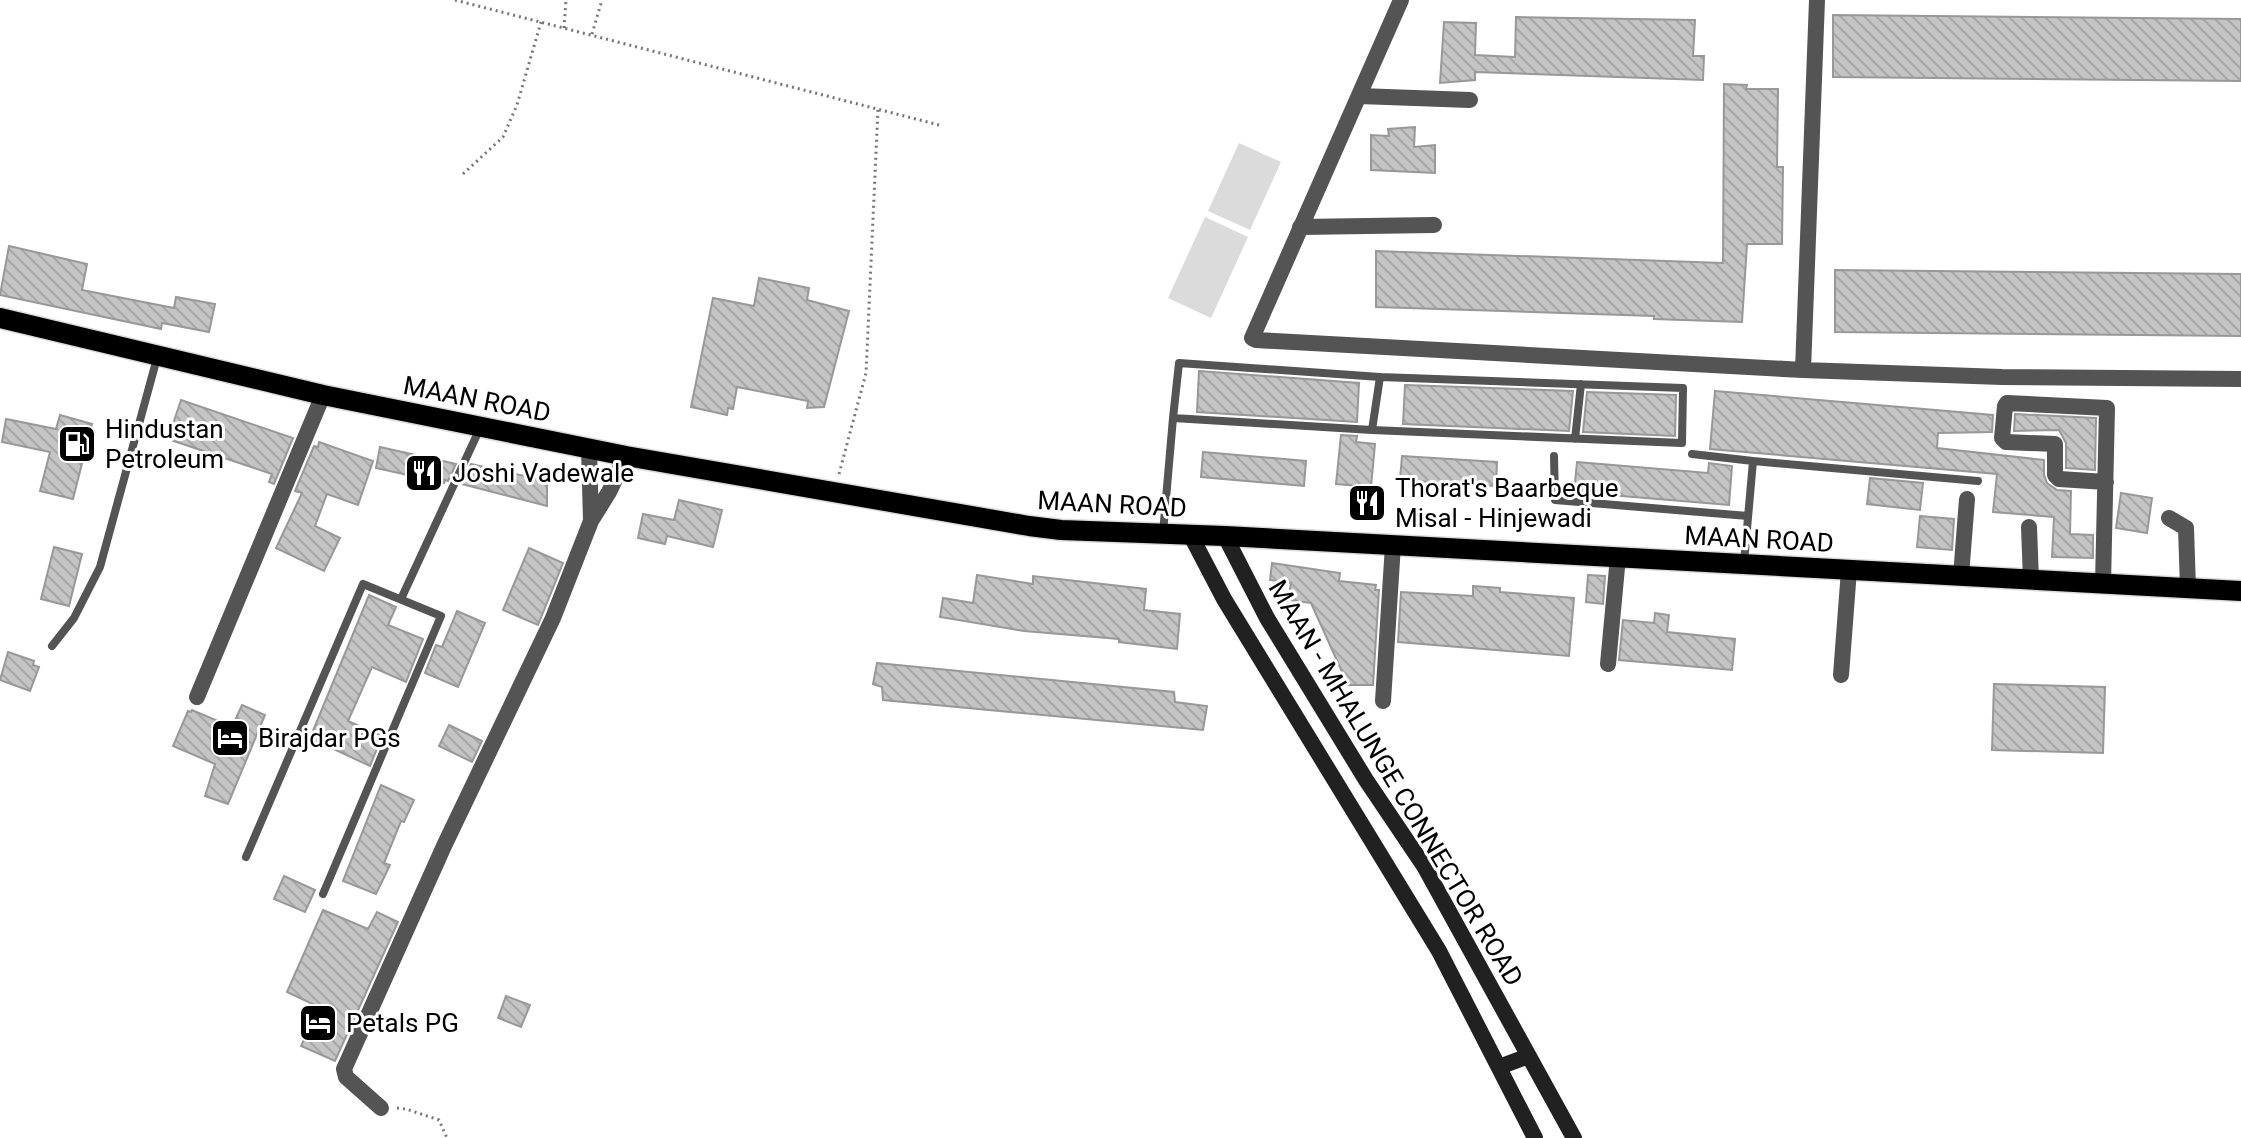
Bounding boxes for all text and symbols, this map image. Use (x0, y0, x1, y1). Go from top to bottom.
street label: MAAN ROAD (401, 370, 553, 428)
place label: Hindustan Petroleum (105, 414, 224, 474)
fuel station icon: Hindustan Petroleum (56, 423, 98, 465)
restaurant icon: Joshi Vadewale (403, 452, 445, 494)
place label: Joshi Vadewale (452, 458, 634, 488)
place label: Thorat's Baarbeque Misal - Hinjewadi (1395, 473, 1619, 533)
restaurant icon: Thorat's Baarbeque Misal - Hinjewadi (1346, 482, 1388, 524)
street label: MAAN ROAD (1037, 485, 1187, 523)
street label: MAAN ROAD (1684, 520, 1834, 558)
street label: MAAN - MHALUNGE CONNECTOR ROAD (1263, 575, 1529, 991)
hotel icon: Birajdar PGs (209, 717, 251, 759)
place label: Birajdar PGs (258, 723, 401, 753)
hotel icon: Petals PG (297, 1002, 339, 1044)
place label: Petals PG (346, 1008, 459, 1038)

